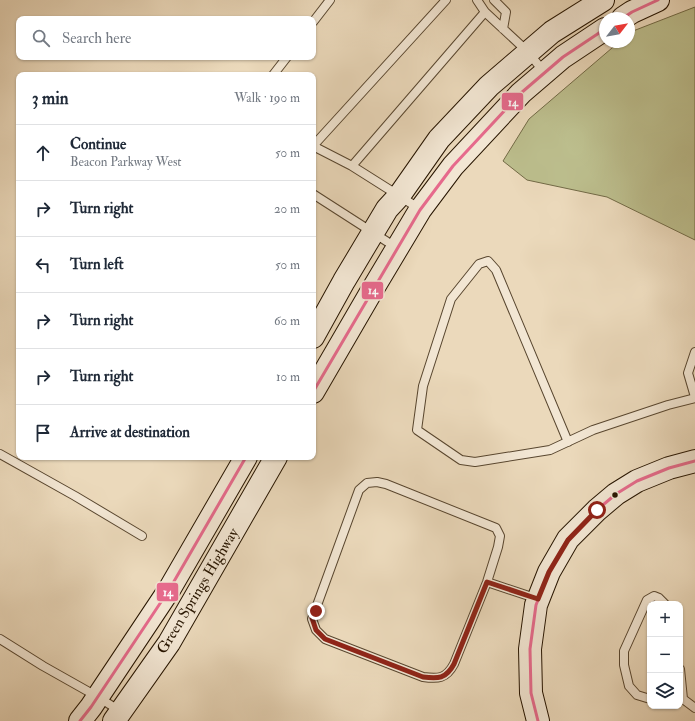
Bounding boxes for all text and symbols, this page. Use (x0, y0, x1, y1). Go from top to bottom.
north arrow (599, 12, 635, 48)
search box (16, 16, 316, 60)
icon: search (30, 27, 52, 49)
text: Search here (62, 29, 131, 48)
text: 3 min (32, 88, 69, 109)
text: Walk · 190 m (234, 90, 300, 106)
line badge: 14 (501, 92, 524, 111)
text: 14 (508, 96, 519, 110)
text: Continue (70, 135, 126, 154)
icon: ahead (32, 142, 54, 164)
text: 50 m (275, 145, 300, 161)
text: Beacon Parkway West (70, 154, 182, 170)
icon: right (32, 198, 54, 220)
text: Turn right (70, 199, 133, 218)
text: 20 m (274, 201, 300, 217)
icon: left (32, 254, 54, 276)
text: Turn left (70, 255, 124, 274)
text: 50 m (275, 257, 300, 273)
line badge: 14 (361, 281, 384, 300)
text: 14 (368, 284, 379, 298)
icon: right (32, 310, 54, 332)
text: Turn right (70, 311, 133, 330)
text: 60 m (274, 313, 300, 329)
icon: right (32, 366, 54, 388)
text: Turn right (70, 367, 133, 386)
text: 10 m (276, 369, 300, 385)
icon: arrive (32, 422, 54, 444)
text: Arrive at destination (70, 423, 190, 442)
unlabelled marker (610, 490, 620, 500)
route start (588, 501, 606, 519)
street label: Green Springs Highway (153, 524, 244, 658)
line badge: 14 (156, 582, 179, 602)
text: 14 (163, 586, 174, 600)
map controls (647, 601, 683, 709)
button: + (647, 601, 683, 637)
route end (307, 602, 325, 620)
button: − (647, 637, 683, 673)
button: layers (647, 673, 683, 709)

